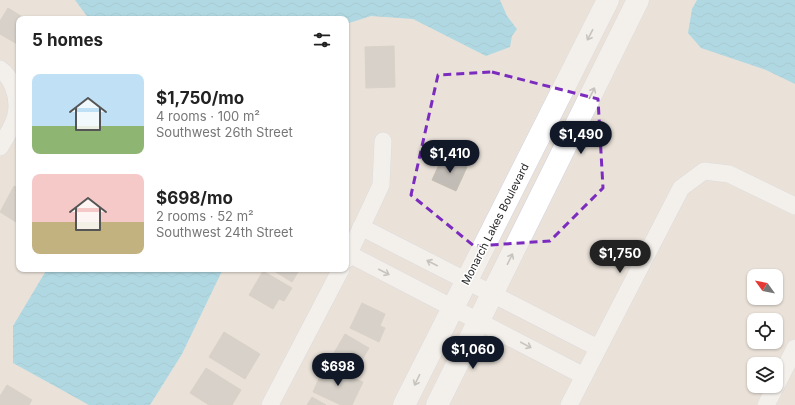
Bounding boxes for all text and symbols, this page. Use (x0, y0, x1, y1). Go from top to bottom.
icon: filters (311, 29, 333, 51)
one-way arrow (586, 29, 593, 41)
text: 5 homes (32, 30, 103, 50)
one-way arrow (589, 87, 596, 99)
text: $1,750/mo (156, 88, 244, 108)
icon: home (64, 90, 112, 138)
text: 4 rooms · 100 m² (156, 108, 260, 124)
pin: $1,490 (548, 121, 614, 155)
text: Southwest 26th Street (156, 124, 293, 140)
text: $1,490 (559, 126, 603, 142)
pin: $1,410 (417, 140, 483, 174)
text: $1,410 (429, 145, 471, 161)
street label: Monarch Lakes Boulevard (458, 161, 532, 287)
text: $698/mo (156, 188, 233, 208)
icon: home (64, 190, 112, 238)
text: 2 rooms · 52 m² (156, 208, 254, 224)
text: Southwest 24th Street (156, 224, 293, 240)
pin: $1,750 (587, 240, 653, 274)
text: $1,750 (599, 245, 641, 261)
one-way arrow (507, 254, 514, 266)
one-way arrow (426, 259, 438, 266)
one-way arrow (378, 269, 390, 276)
north arrow (747, 269, 783, 305)
map controls (747, 269, 783, 393)
button: locate (747, 313, 783, 349)
pin: $1,060 (440, 336, 506, 370)
text: $1,060 (451, 341, 495, 357)
one-way arrow (520, 342, 532, 350)
pin: $698 (314, 353, 362, 387)
button: layers (747, 357, 783, 393)
text: $698 (321, 358, 355, 374)
one-way arrow (413, 374, 420, 386)

